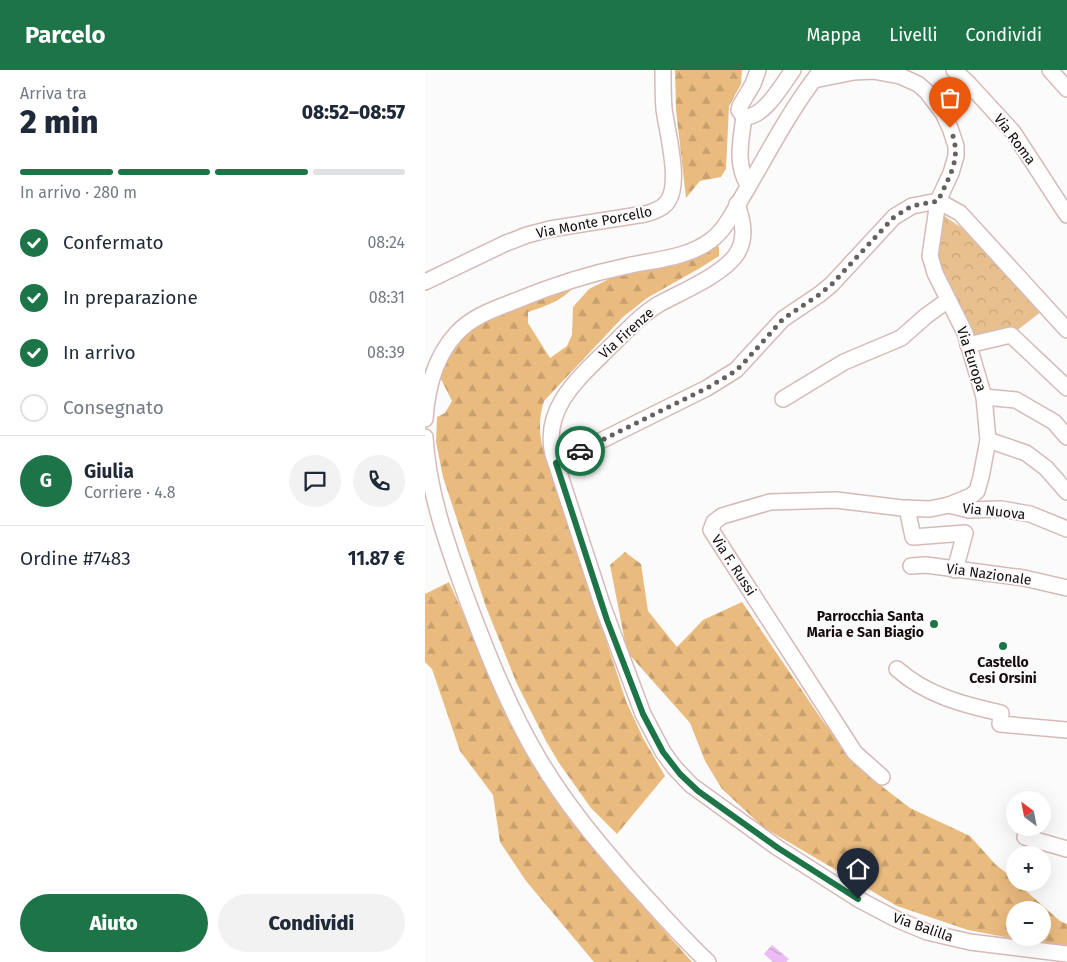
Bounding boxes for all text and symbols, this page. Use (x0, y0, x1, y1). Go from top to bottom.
text: Parcelo (25, 21, 106, 49)
text: Mappa (807, 24, 861, 46)
text: Livelli (889, 24, 938, 46)
text: Condividi (966, 24, 1042, 46)
pin (929, 77, 971, 128)
text: Arriva tra (20, 84, 87, 103)
icon: bag (936, 84, 964, 112)
text: 08:52–08:57 (302, 101, 405, 124)
text: 2 min (20, 103, 98, 141)
street label: Via Roma (990, 111, 1039, 168)
text: In arrivo · 280 m (20, 183, 137, 202)
street label: Via Monte Porcello (535, 203, 654, 242)
icon: check (20, 229, 48, 257)
text: Confermato (63, 231, 164, 254)
text: 08:24 (367, 233, 405, 252)
icon: check (20, 284, 48, 312)
text: In preparazione (63, 286, 198, 309)
text: 08:31 (369, 288, 405, 307)
street label: Via Firenze (595, 304, 657, 362)
street label: Via Europa (953, 324, 990, 394)
icon: check (20, 339, 48, 367)
text: In arrivo (63, 341, 136, 364)
text: 08:39 (367, 343, 405, 362)
text: Consegnato (63, 396, 164, 419)
courier (555, 426, 605, 476)
icon: car (566, 437, 594, 465)
button: chat (289, 455, 341, 507)
button: phone (353, 455, 405, 507)
text: Giulia (84, 460, 134, 483)
text: G (40, 469, 52, 492)
text: Corriere · 4.8 (84, 483, 175, 502)
street label: Via Nuova (962, 500, 1026, 523)
street label: Via F. Russi (708, 532, 760, 599)
text: Ordine #7483 (20, 547, 131, 570)
text: 11.87 € (348, 547, 405, 570)
street label: Via Nazionale (945, 560, 1033, 589)
place label: Parrocchia Santa Maria e San Biagio (807, 608, 924, 641)
marker: Parrocchia Santa Maria e San Biagio (928, 618, 940, 630)
marker: Castello Cesi Orsini (997, 640, 1009, 652)
place label: Castello Cesi Orsini (969, 654, 1037, 687)
north arrow (1006, 791, 1051, 836)
map controls (1006, 791, 1051, 946)
button: + (1006, 846, 1051, 891)
pin (837, 848, 879, 899)
icon: home (844, 855, 872, 883)
button: Aiuto (20, 894, 208, 952)
button: Condividi (218, 894, 405, 952)
button: − (1006, 901, 1051, 946)
street label: Via Balilla (890, 909, 955, 946)

